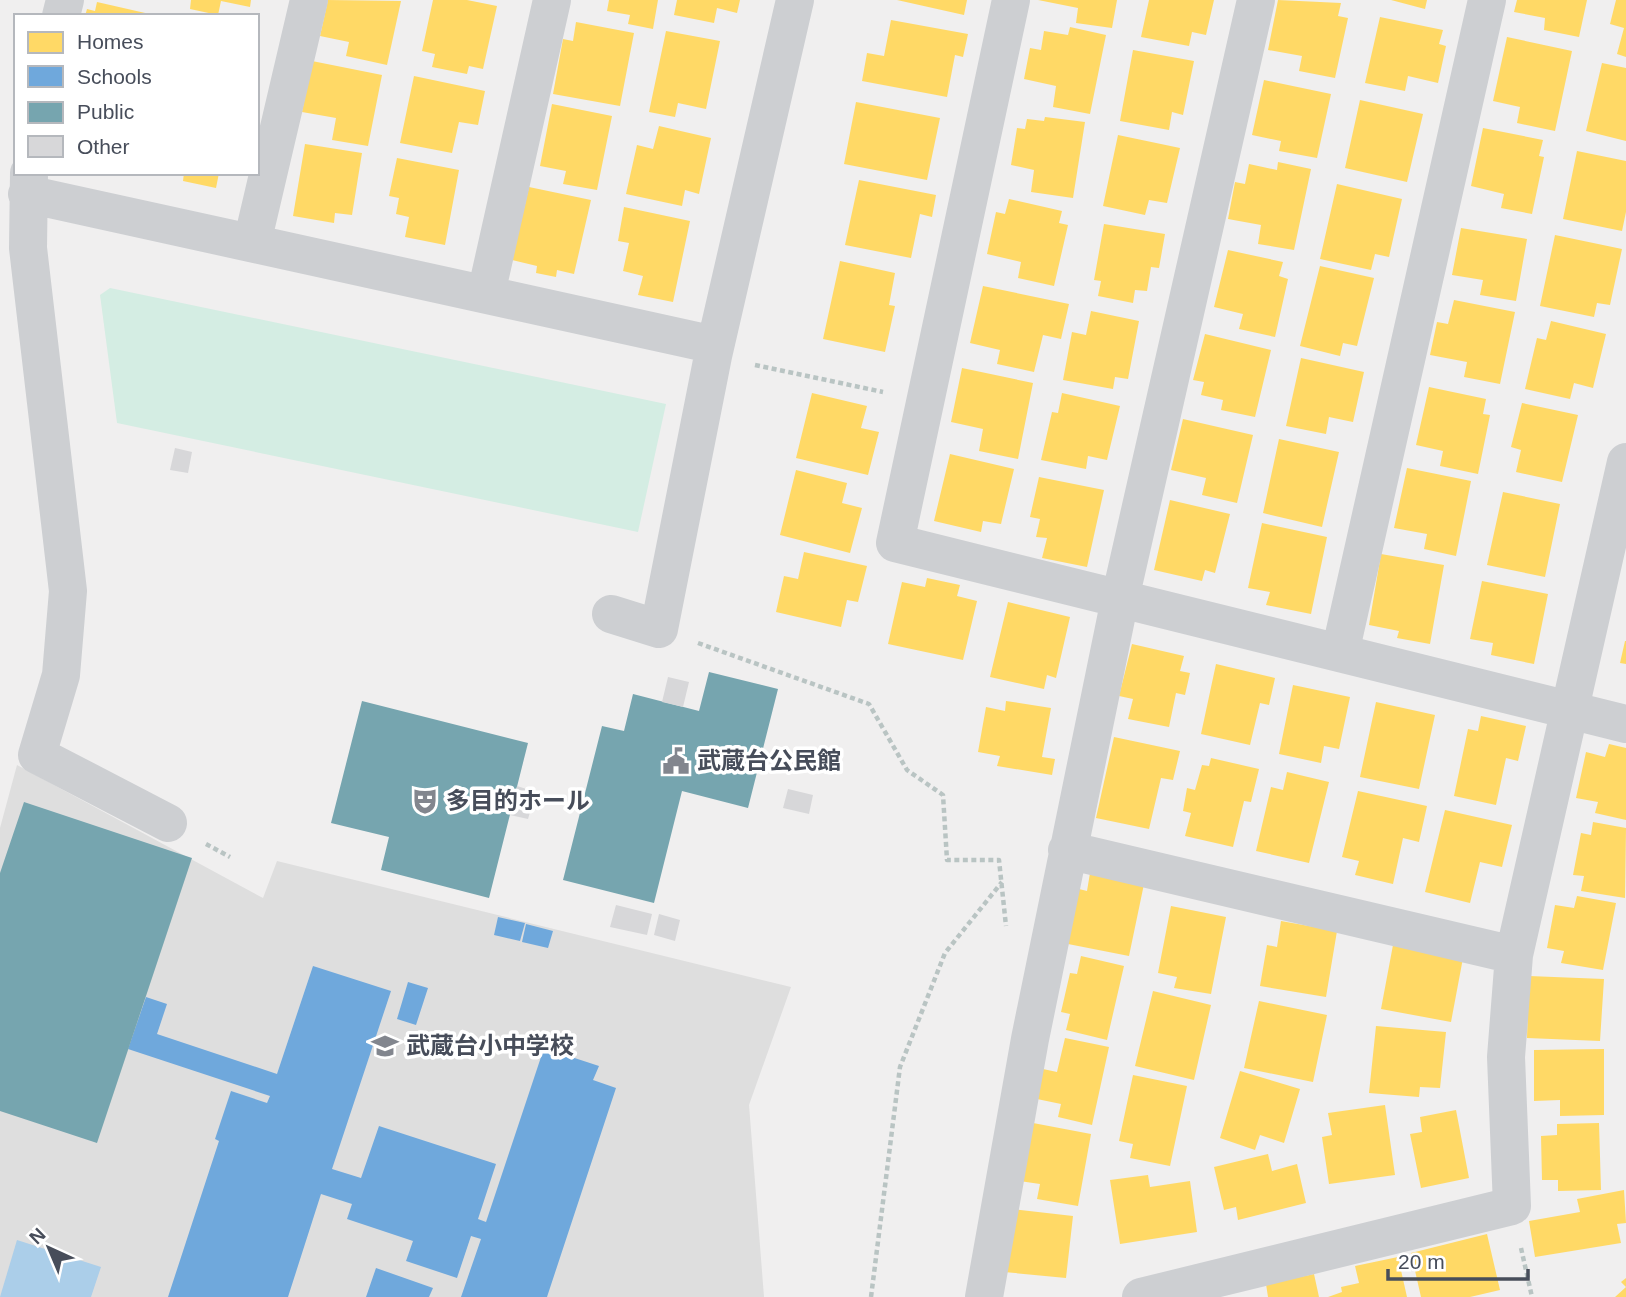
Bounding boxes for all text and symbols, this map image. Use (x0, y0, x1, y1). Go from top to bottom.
legend (14, 14, 259, 175)
text: Homes (77, 30, 144, 53)
text: Schools (77, 65, 152, 88)
text: Public (77, 100, 134, 123)
text: Other (77, 135, 130, 158)
public building icon: 武蔵台公民館 (661, 746, 691, 776)
place label: 武蔵台公民館 (697, 747, 841, 774)
theatre icon: 多目的ホール (410, 786, 440, 816)
place label: 多目的ホール (446, 787, 590, 814)
school or university icon: 武蔵台小中学校 (370, 1031, 400, 1061)
place label: 武蔵台小中学校 (406, 1032, 574, 1059)
north arrow (14, 1213, 84, 1283)
text: N (25, 1224, 50, 1248)
scale bar (1388, 1238, 1528, 1282)
text: 20 m (1398, 1250, 1445, 1273)

